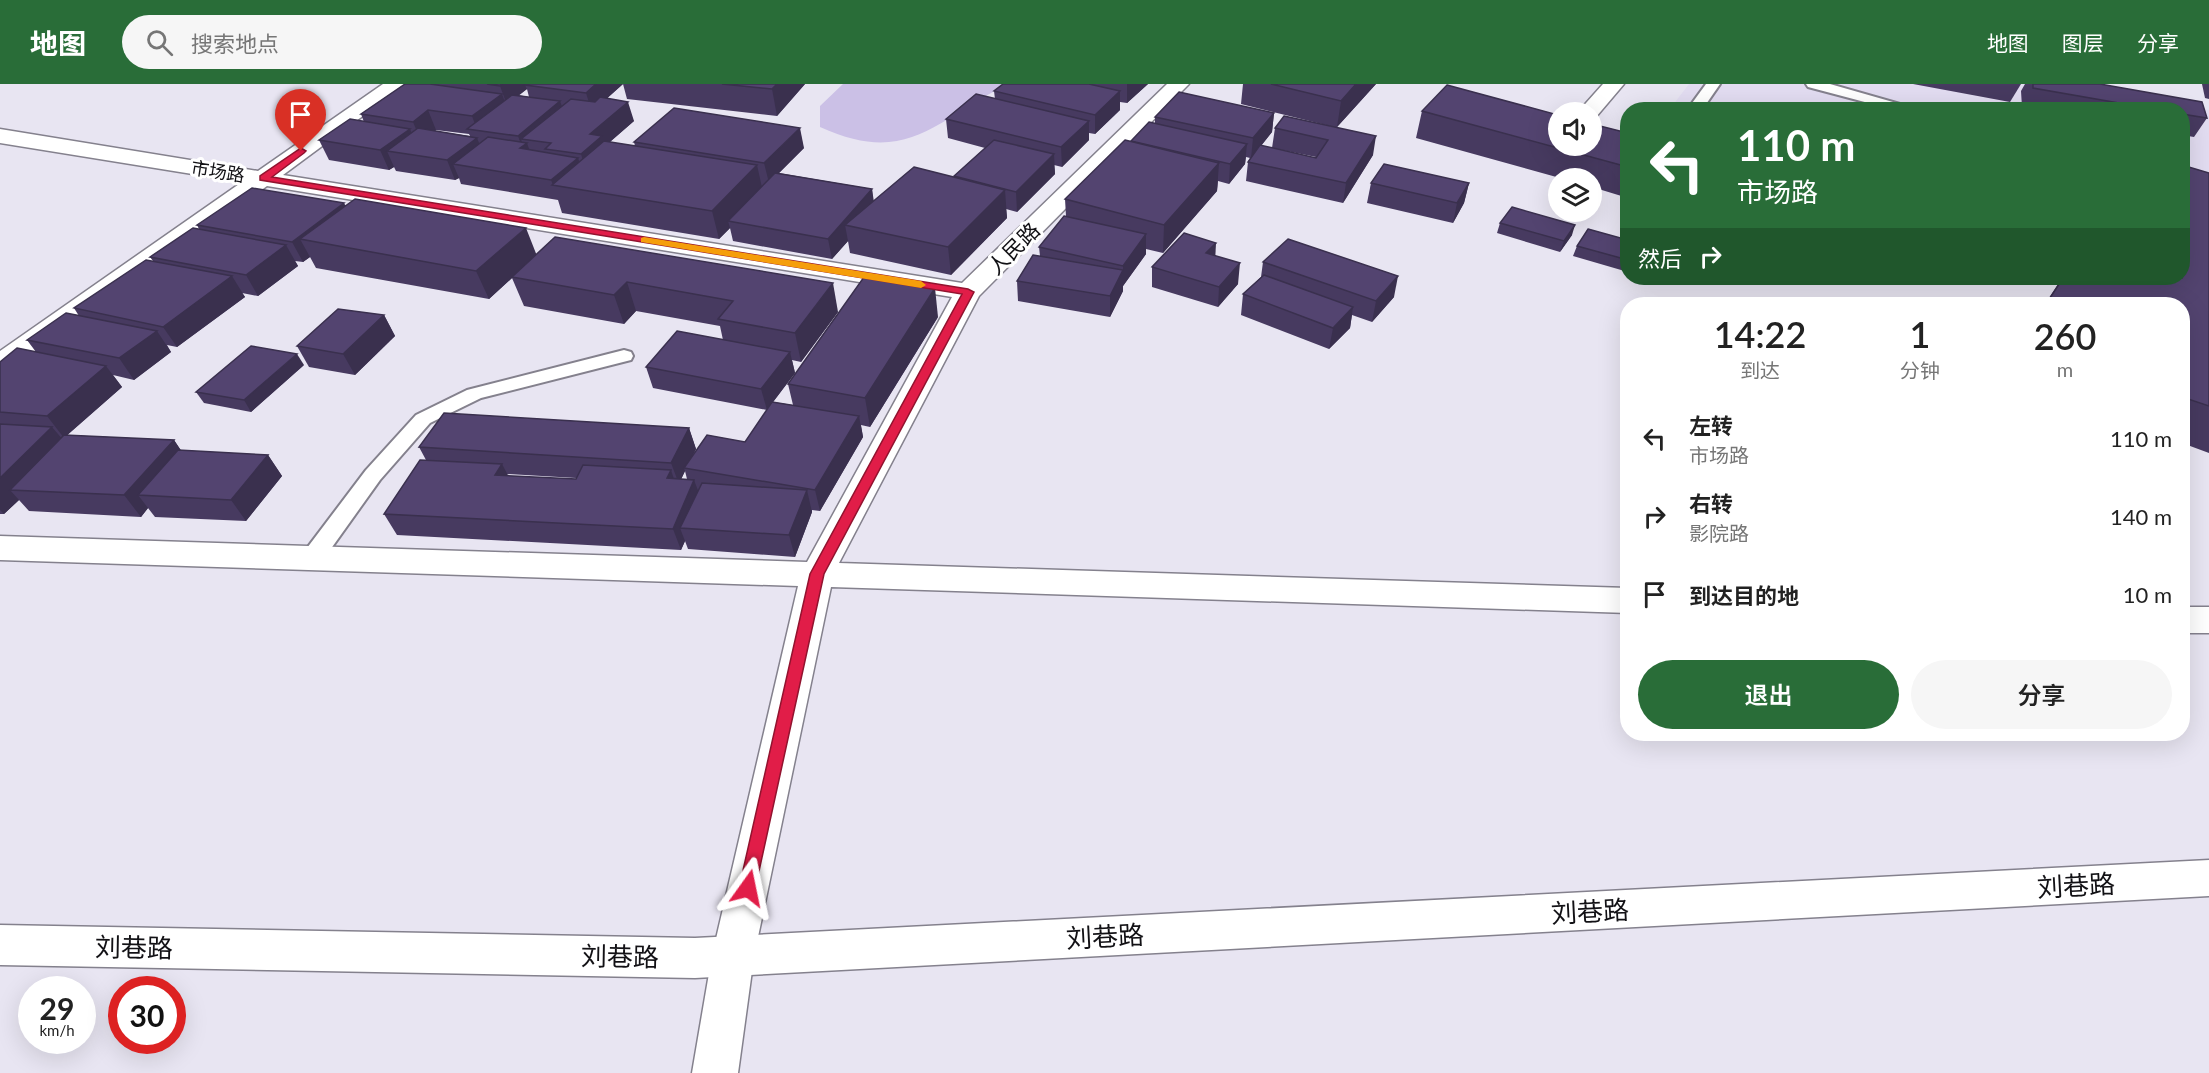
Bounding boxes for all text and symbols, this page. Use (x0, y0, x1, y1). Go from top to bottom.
search box (122, 15, 542, 69)
text: 地图 (30, 26, 86, 60)
icon: search (143, 26, 176, 59)
text: 搜索地点 (191, 30, 279, 57)
text: 地图 (1987, 30, 2029, 55)
text: 图层 (2062, 30, 2104, 55)
text: 分享 (2137, 30, 2179, 55)
pin (275, 89, 326, 151)
icon: arrive (284, 98, 317, 131)
map controls (1548, 102, 1602, 222)
button: sound (1548, 102, 1602, 156)
text: 110 m (1737, 120, 1855, 170)
icon: left (1638, 126, 1716, 204)
street label: 市场路 (190, 156, 246, 186)
button: layers (1548, 168, 1602, 222)
text: 市场路 (1737, 175, 1818, 208)
street label: 人民路 (982, 217, 1044, 279)
icon: right (1694, 240, 1727, 273)
text: 然后 (1638, 245, 1682, 272)
text: 14:22 (1714, 312, 1806, 356)
text: 1 (1910, 312, 1930, 356)
text: 260 (2034, 314, 2096, 358)
text: m (2057, 357, 2073, 381)
text: 到达 (1740, 358, 1780, 382)
text: 分钟 (1900, 358, 1940, 382)
text: 左转 (1689, 412, 1733, 439)
icon: left (1638, 422, 1671, 455)
text: 110 m (2110, 425, 2172, 452)
text: 市场路 (1689, 443, 1749, 467)
text: 右转 (1689, 490, 1733, 517)
icon: right (1638, 500, 1671, 533)
text: 140 m (2110, 503, 2172, 530)
text: 影院路 (1689, 521, 1749, 545)
icon: arrive (1638, 578, 1671, 611)
text: 10 m (2123, 581, 2172, 608)
text: 到达目的地 (1689, 582, 1799, 609)
button: 退出 (1638, 660, 1899, 729)
button: 分享 (1911, 660, 2172, 729)
position arrow (716, 856, 780, 920)
street label: 刘巷路 (2036, 867, 2116, 903)
street label: 刘巷路 (1550, 893, 1630, 929)
street label: 刘巷路 (1065, 918, 1145, 954)
street label: 刘巷路 (95, 930, 173, 964)
street label: 刘巷路 (581, 939, 659, 973)
speed limit sign: 30 (108, 976, 186, 1054)
text: 29 (40, 990, 74, 1026)
text: km/h (39, 1021, 75, 1039)

